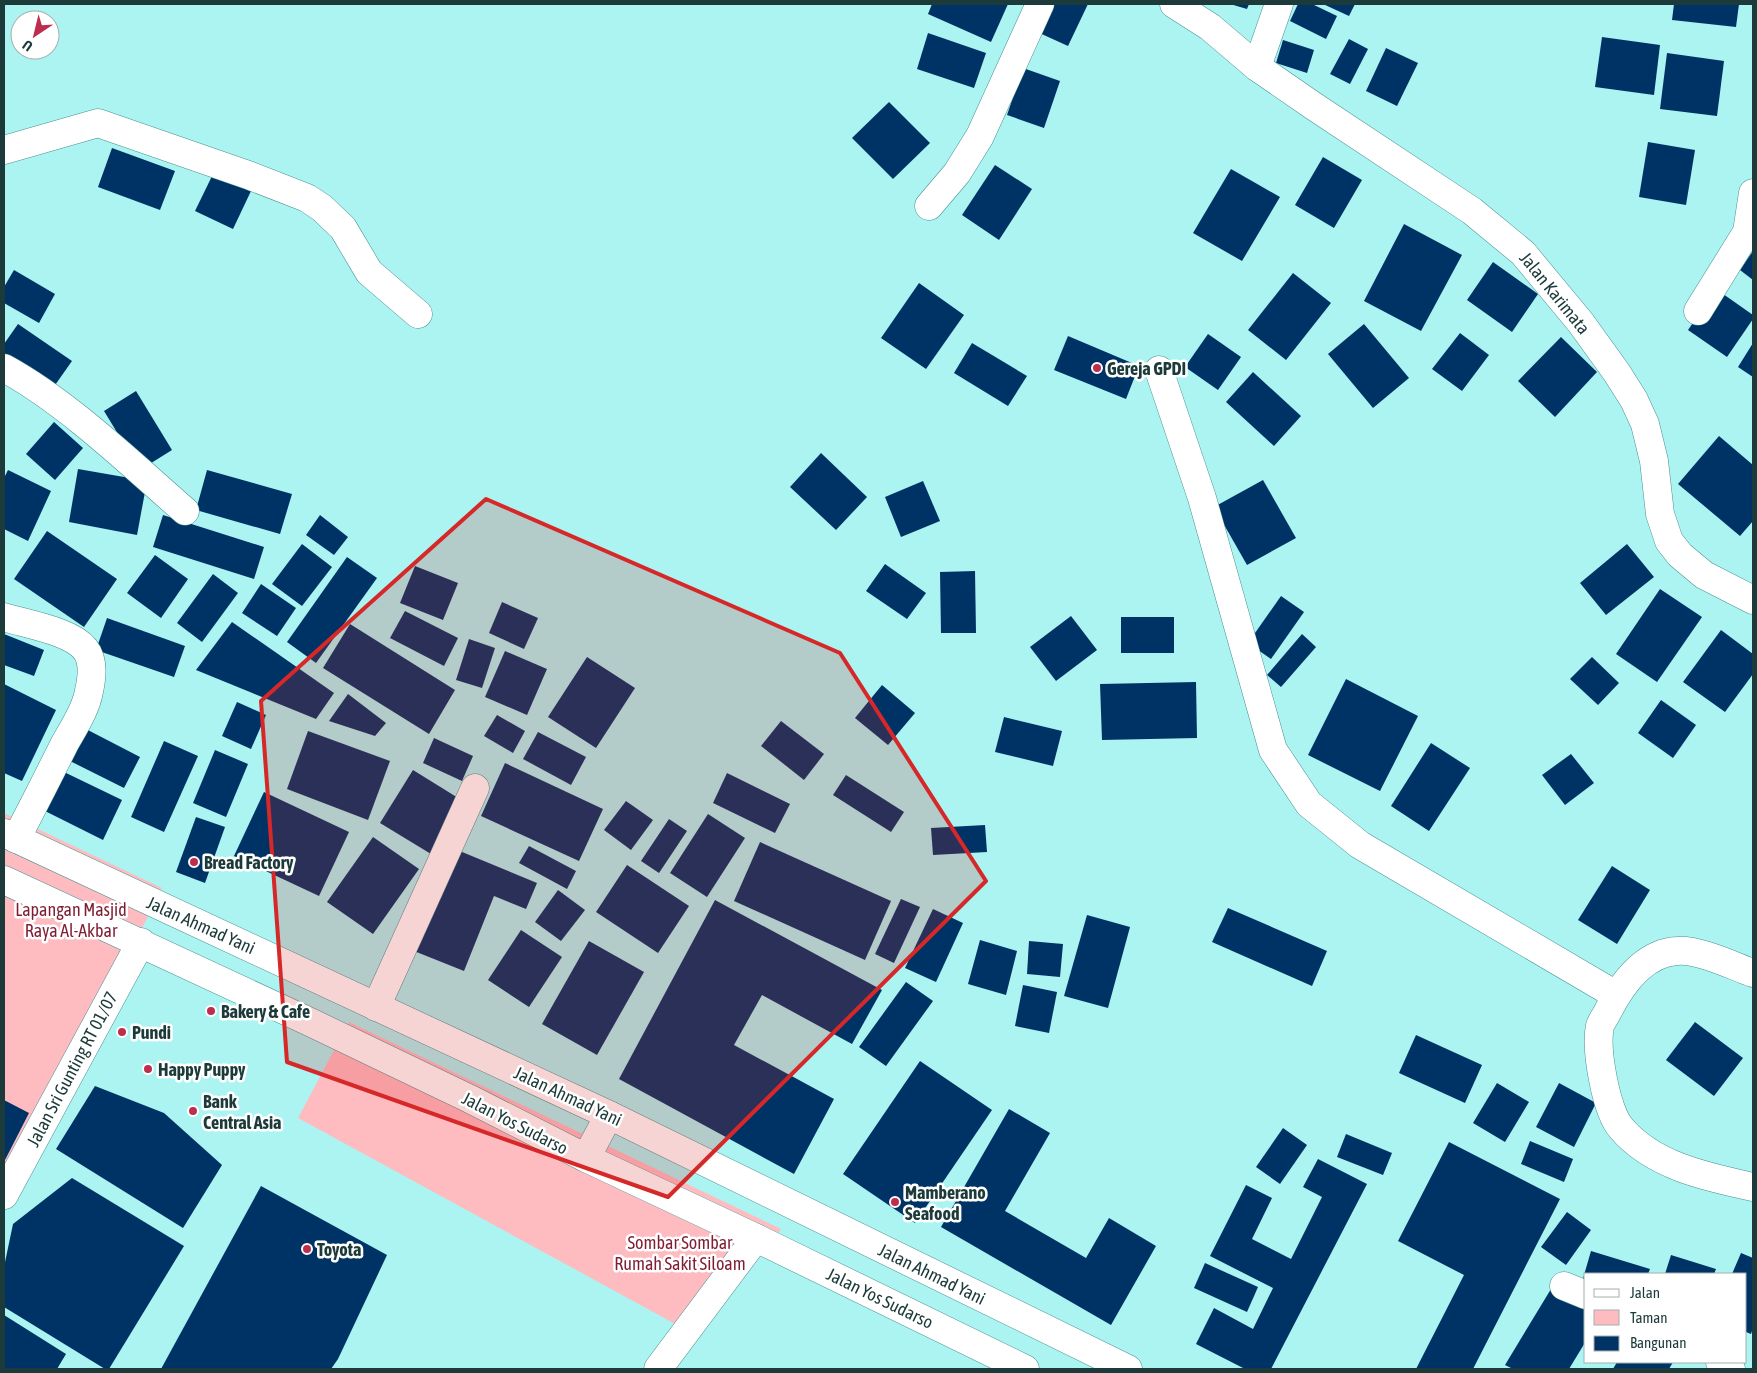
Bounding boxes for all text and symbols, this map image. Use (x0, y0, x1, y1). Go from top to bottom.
north arrow (10, 10, 60, 60)
text: U (20, 37, 36, 55)
street label: Jalan Karimata (1515, 248, 1595, 338)
place label: Gereja GPDI (1107, 358, 1186, 379)
marker: Gereja GPDI (1091, 362, 1103, 374)
place label: Bread Factory (204, 852, 294, 873)
marker: Bread Factory (188, 856, 200, 868)
street label: Jalan Ahmad Yani (144, 892, 258, 958)
park label: Lapangan Masjid Raya Al-Akbar (15, 899, 127, 941)
street label: Jalan Sri Gunting RT 01/07 (22, 988, 122, 1150)
place label: Bakery & Cafe (221, 1001, 310, 1022)
marker: Bakery & Cafe (205, 1005, 217, 1017)
place label: Pundi (132, 1022, 171, 1043)
marker: Pundi (116, 1026, 128, 1038)
place label: Happy Puppy (158, 1059, 246, 1080)
street label: Jalan Ahmad Yani (511, 1062, 625, 1130)
marker: Happy Puppy (142, 1063, 154, 1075)
street label: Jalan Yos Sudarso (459, 1087, 571, 1159)
place label: Bank Central Asia (203, 1091, 281, 1133)
marker: Bank Central Asia (187, 1105, 199, 1117)
place label: Mamberano Seafood (905, 1182, 986, 1224)
marker: Mamberano Seafood (889, 1196, 901, 1208)
park label: Sombar Sombar Rumah Sakit Siloam (614, 1232, 746, 1274)
place label: Toyota (317, 1239, 361, 1260)
street label: Jalan Ahmad Yani (875, 1239, 989, 1309)
marker: Toyota (301, 1243, 313, 1255)
street label: Jalan Yos Sudarso (823, 1263, 937, 1333)
legend (1584, 1273, 1747, 1363)
text: Jalan (1630, 1284, 1660, 1301)
text: Taman (1630, 1309, 1668, 1326)
text: Bangunan (1630, 1334, 1687, 1351)

